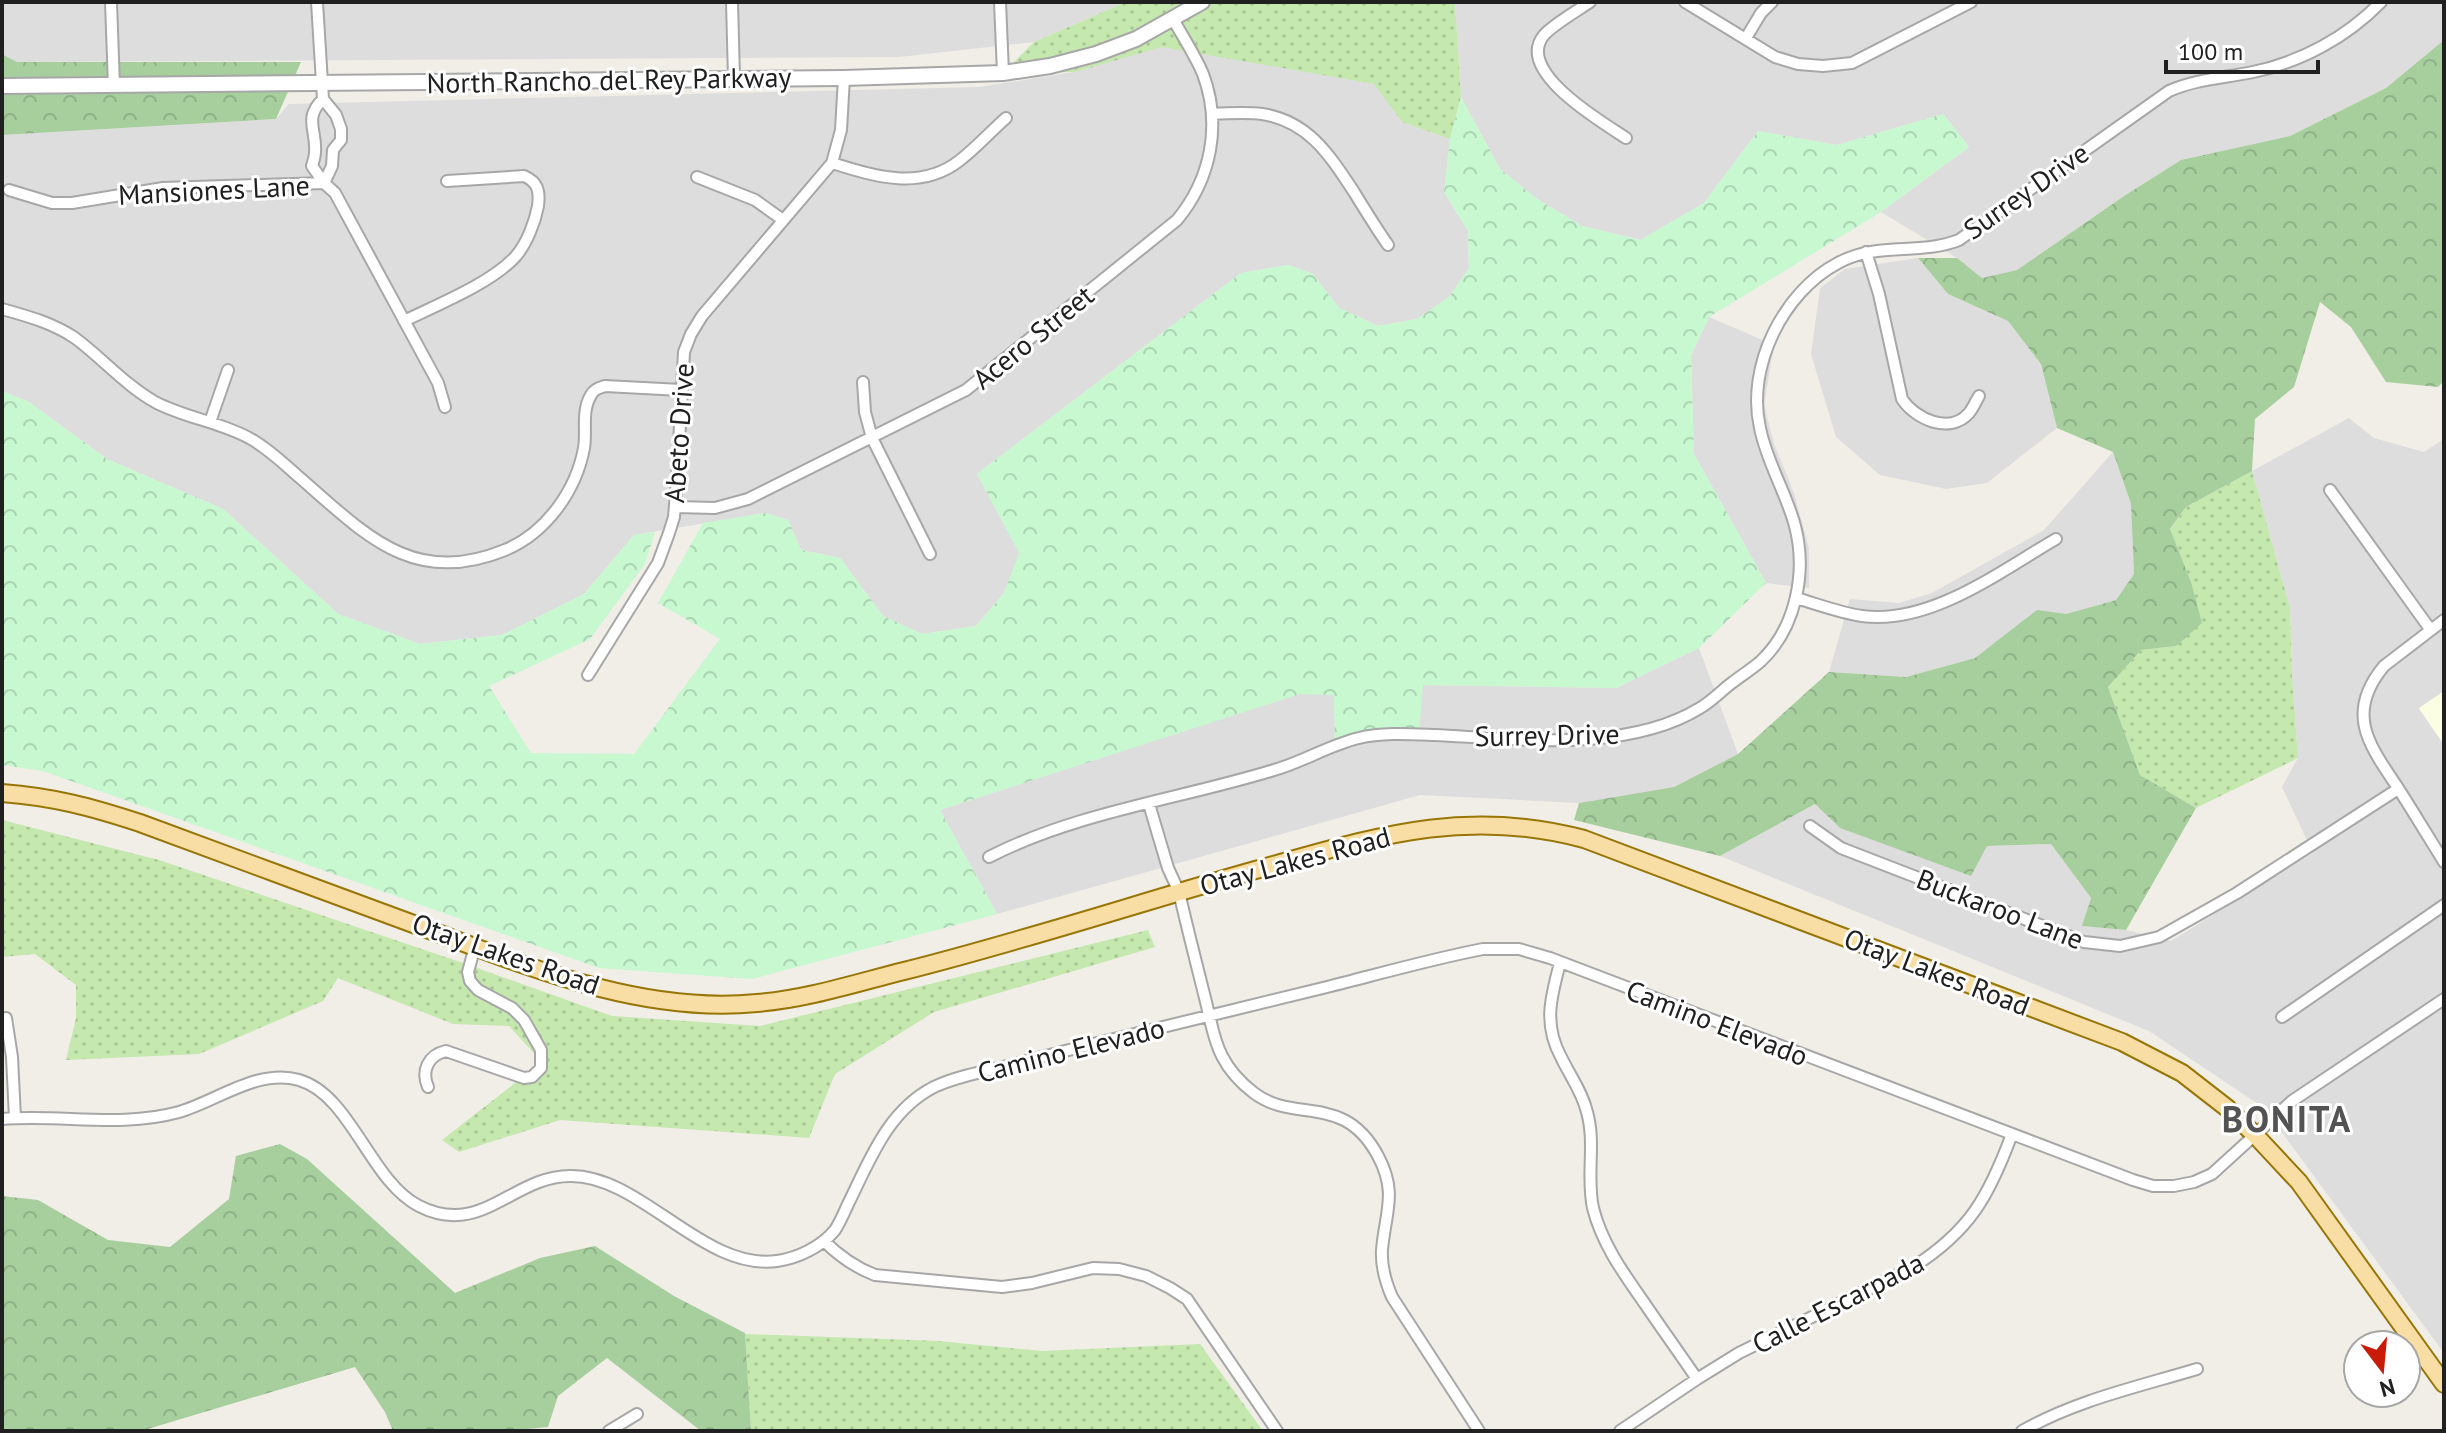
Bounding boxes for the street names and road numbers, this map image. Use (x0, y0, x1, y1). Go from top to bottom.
street label: North Rancho del Rey Parkway (426, 58, 792, 101)
street label: Surrey Drive (1956, 134, 2096, 247)
street label: Mansiones Lane (117, 166, 311, 213)
street label: Acero Street (964, 276, 1101, 397)
street label: Abeto Drive (655, 362, 702, 504)
street label: Surrey Drive (1474, 715, 1620, 754)
street label: Otay Lakes Road (1196, 817, 1394, 904)
street label: Buckaroo Lane (1912, 860, 2089, 957)
street label: Otay Lakes Road (408, 904, 605, 1003)
street label: Otay Lakes Road (1839, 919, 2035, 1024)
street label: Camino Elevado (1621, 971, 1813, 1074)
street label: Camino Elevado (973, 1008, 1168, 1091)
street label: Calle Escarpada (1745, 1243, 1930, 1362)

